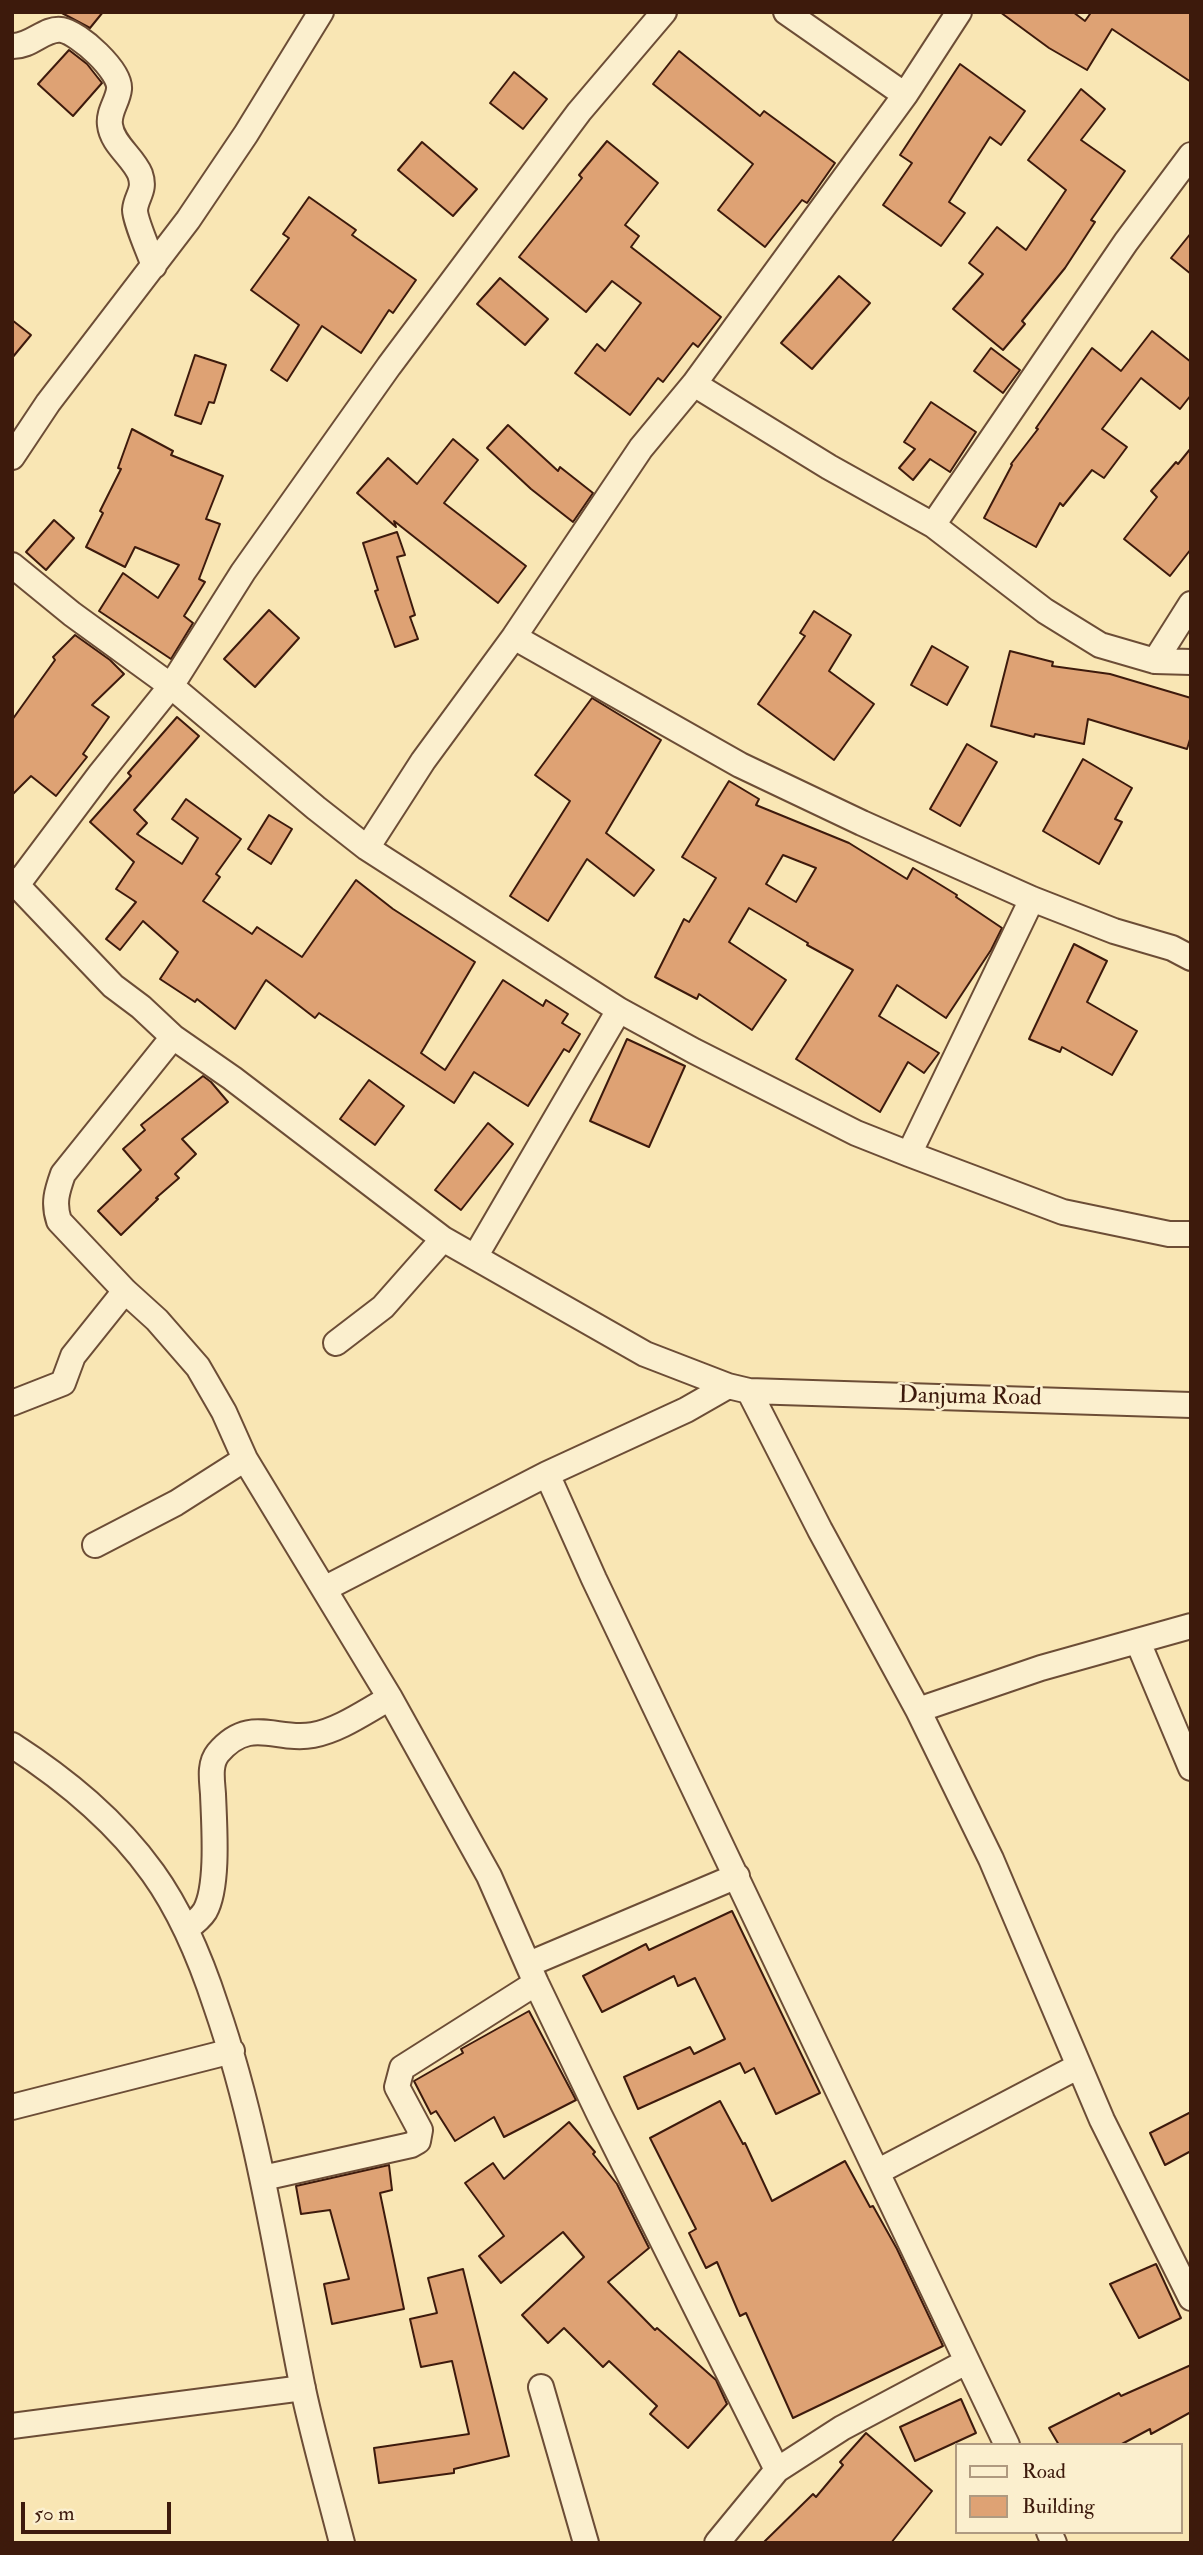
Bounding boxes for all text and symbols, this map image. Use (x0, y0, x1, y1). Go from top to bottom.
street label: Danjuma Road (898, 1382, 1042, 1414)
legend (954, 2443, 1182, 2534)
text: Road (1022, 2458, 1066, 2485)
scale bar (24, 2488, 175, 2532)
text: Building (1022, 2493, 1095, 2520)
text: 50 m (34, 2500, 75, 2527)

